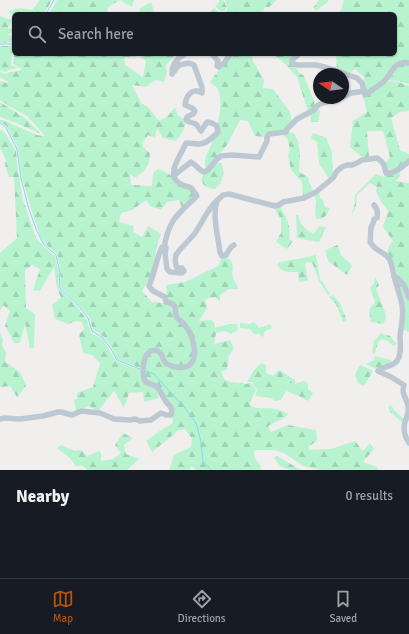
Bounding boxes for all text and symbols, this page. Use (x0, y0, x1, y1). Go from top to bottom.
search box (12, 12, 397, 56)
icon: search (26, 23, 48, 45)
text: Search here (58, 25, 134, 43)
north arrow (313, 68, 349, 104)
text: Nearby (16, 486, 69, 507)
text: 0 results (345, 488, 393, 504)
tab: Map (52, 588, 74, 625)
tab: Directions (178, 588, 226, 625)
tab: Saved (329, 588, 357, 625)

